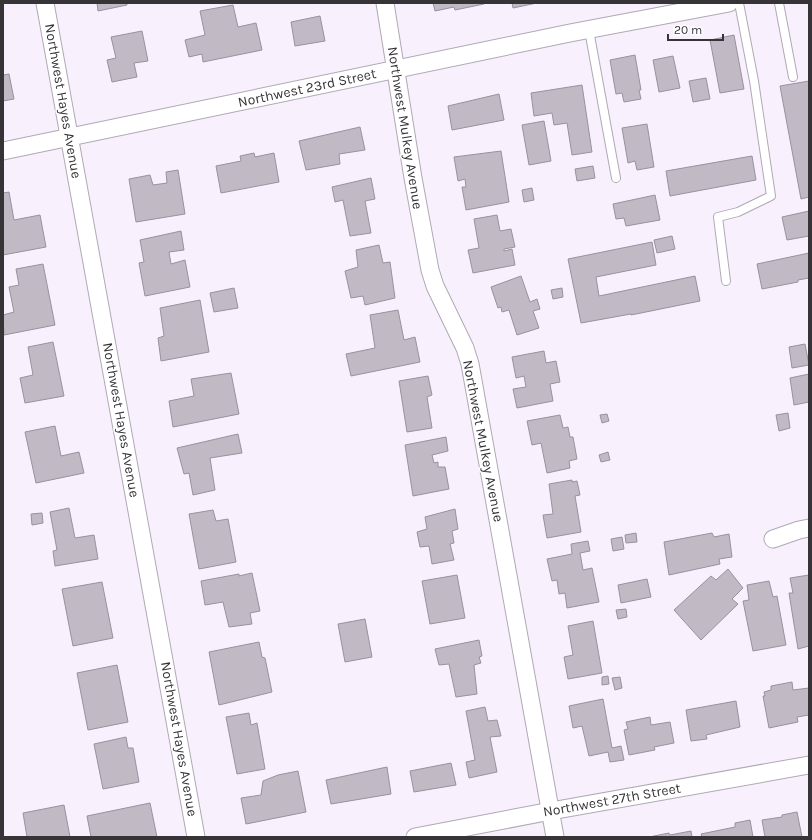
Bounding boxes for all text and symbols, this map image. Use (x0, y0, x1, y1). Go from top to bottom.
scale bar (668, 16, 723, 42)
street label: Northwest Hayes Avenue (41, 22, 85, 180)
text: 20 m (674, 23, 702, 37)
street label: Northwest Mulkey Avenue (384, 45, 426, 211)
street label: Northwest 23rd Street (236, 65, 378, 111)
street label: Northwest Hayes Avenue (99, 341, 143, 499)
street label: Northwest Mulkey Avenue (459, 359, 507, 523)
street label: Northwest Hayes Avenue (157, 660, 201, 818)
street label: Northwest 27th Street (542, 780, 682, 820)

